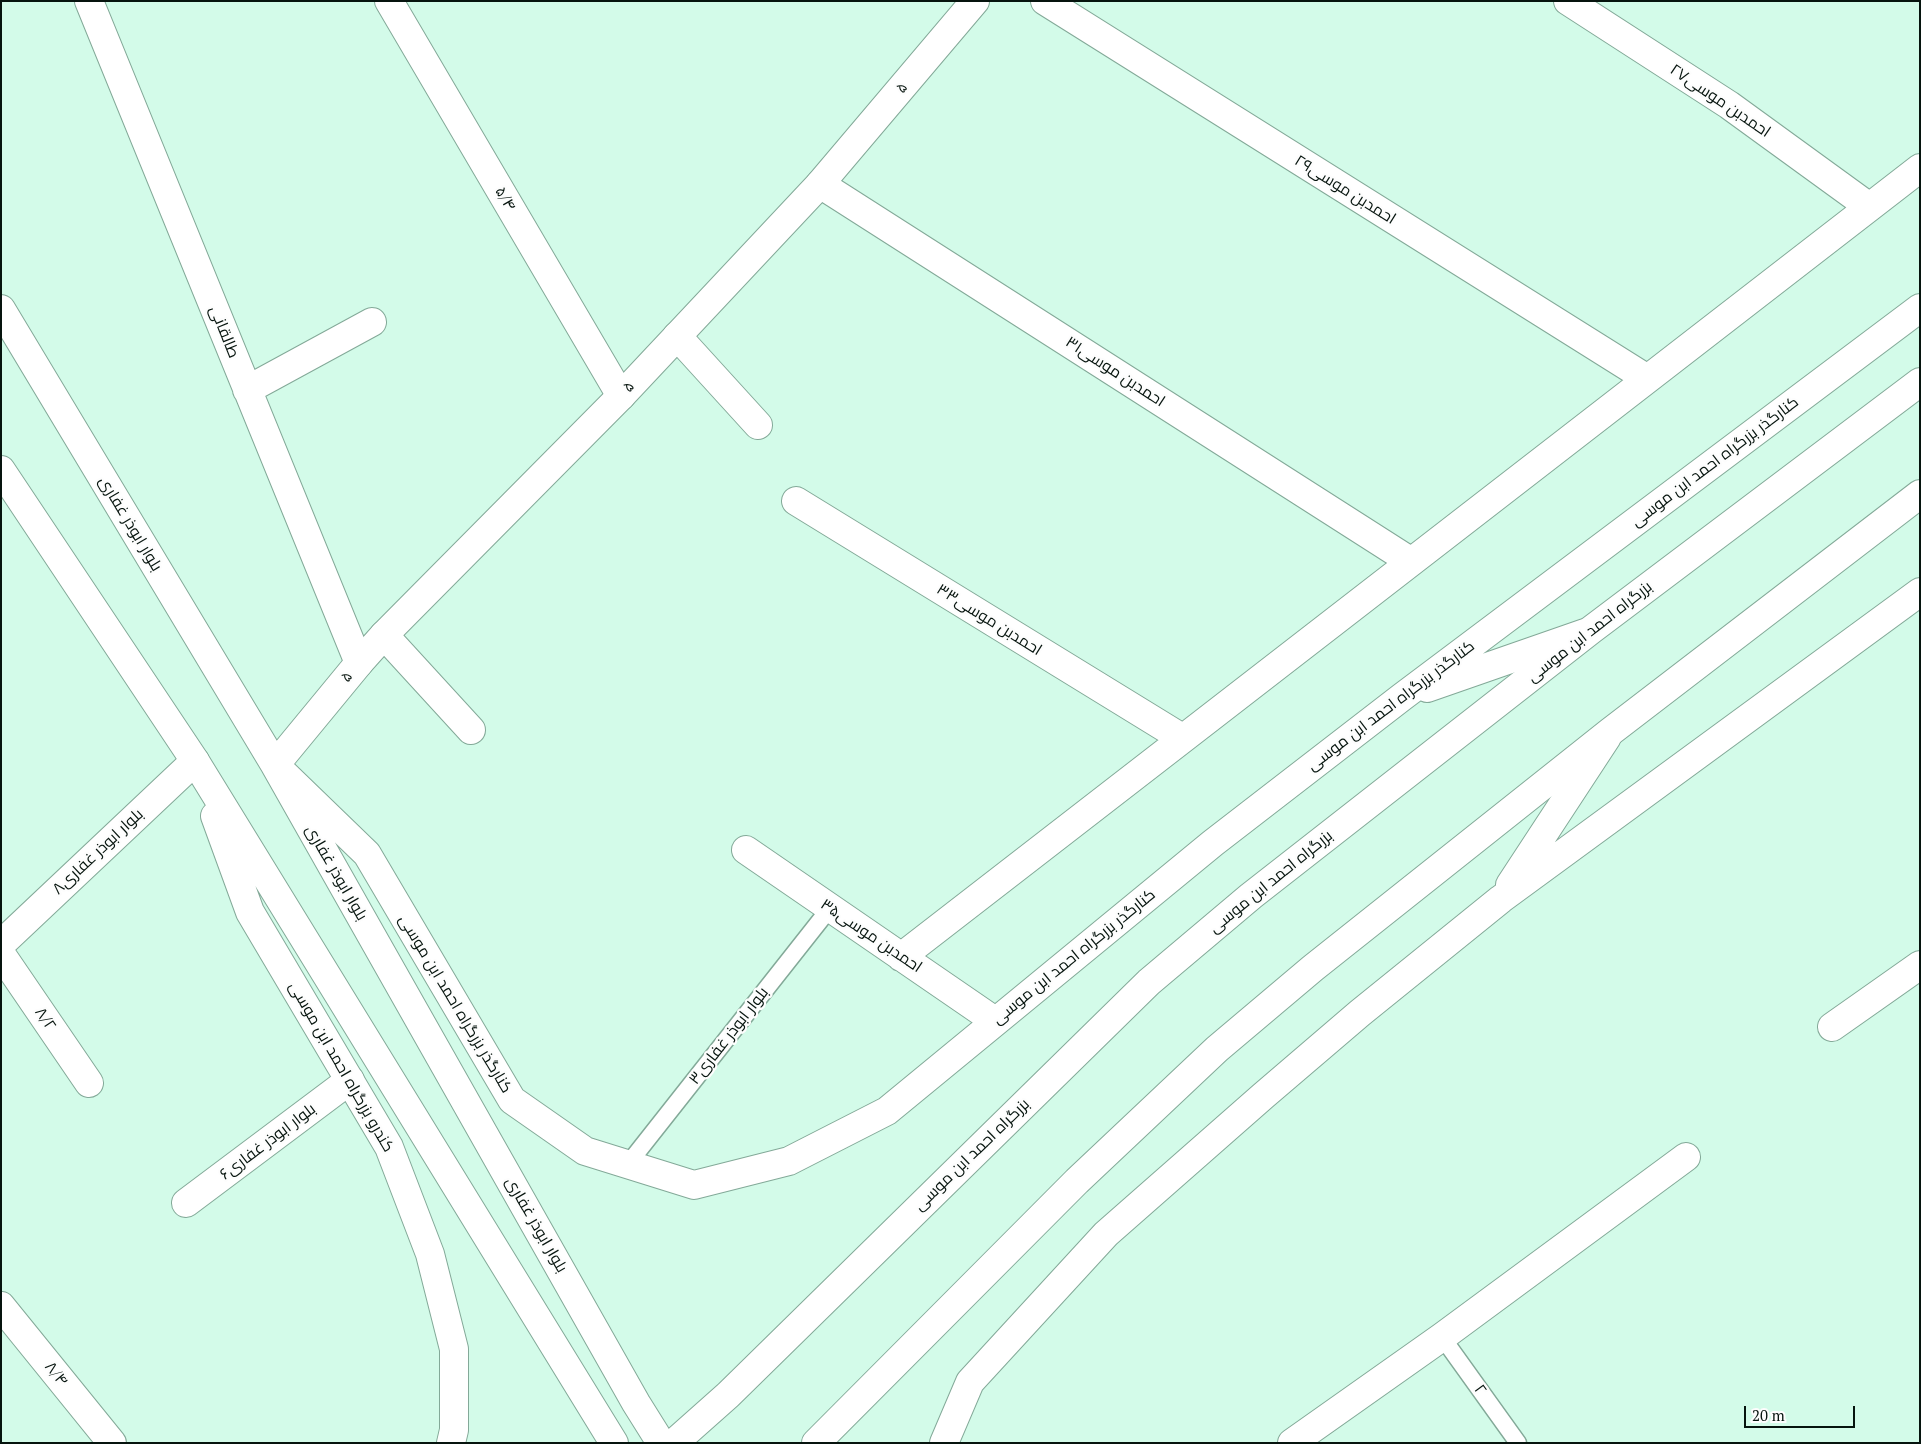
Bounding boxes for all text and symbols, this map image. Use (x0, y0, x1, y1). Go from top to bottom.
street label: ۲۷احمدبن موسی (1666, 60, 1774, 142)
street label: ۵ (892, 78, 912, 98)
street label: ۲۹احمدبن موسی (1291, 151, 1399, 229)
street label: ۵/۴ (490, 183, 520, 215)
street label: طالقانی (205, 303, 243, 361)
street label: ۳۱احمدبن موسی (1062, 333, 1168, 411)
street label: ۵ (619, 377, 639, 397)
street label: کنارگذر بزرگراه احمد ابن موسی (1628, 393, 1802, 531)
street label: بلوار ابوذر غفاری (94, 473, 166, 575)
street label: بزرگراه احمد ابن موسی (1524, 577, 1656, 687)
street label: ۳۳احمدبن موسی (933, 580, 1045, 660)
street label: کنارگذر بزرگراه احمد ابن موسی (1304, 637, 1478, 775)
street label: ۵ (337, 668, 357, 686)
street label: بلوار ابوذر غفاری۸ (49, 805, 147, 899)
street label: بلوار ابوذر غفاری (301, 822, 371, 924)
street label: بزرگراه احمد ابن موسی (1205, 826, 1337, 938)
street label: کنارگذر بزرگراه احمد ابن موسی (989, 885, 1159, 1029)
street label: ۳۵احمدبن موسی (817, 895, 925, 977)
street label: کنارگذر بزرگراه احمد ابن موسی (394, 911, 516, 1097)
street label: کندرو بزرگراه احمد ابن موسی (284, 978, 398, 1156)
street label: بلوار ابوذر غفاری۳ (685, 983, 773, 1089)
street label: ۸/۲ (30, 1004, 60, 1034)
street label: بزرگراه احمد ابن موسی (910, 1095, 1034, 1215)
street label: بلوار ابوذر غفاری۶ (216, 1100, 320, 1184)
street label: بلوار ابوذر غفاری (501, 1174, 571, 1276)
street label: ۸/۴ (40, 1358, 72, 1390)
street label: ۲ (1470, 1381, 1490, 1399)
scale bar (1746, 1396, 1857, 1428)
text: 20 m (1752, 1405, 1785, 1425)

